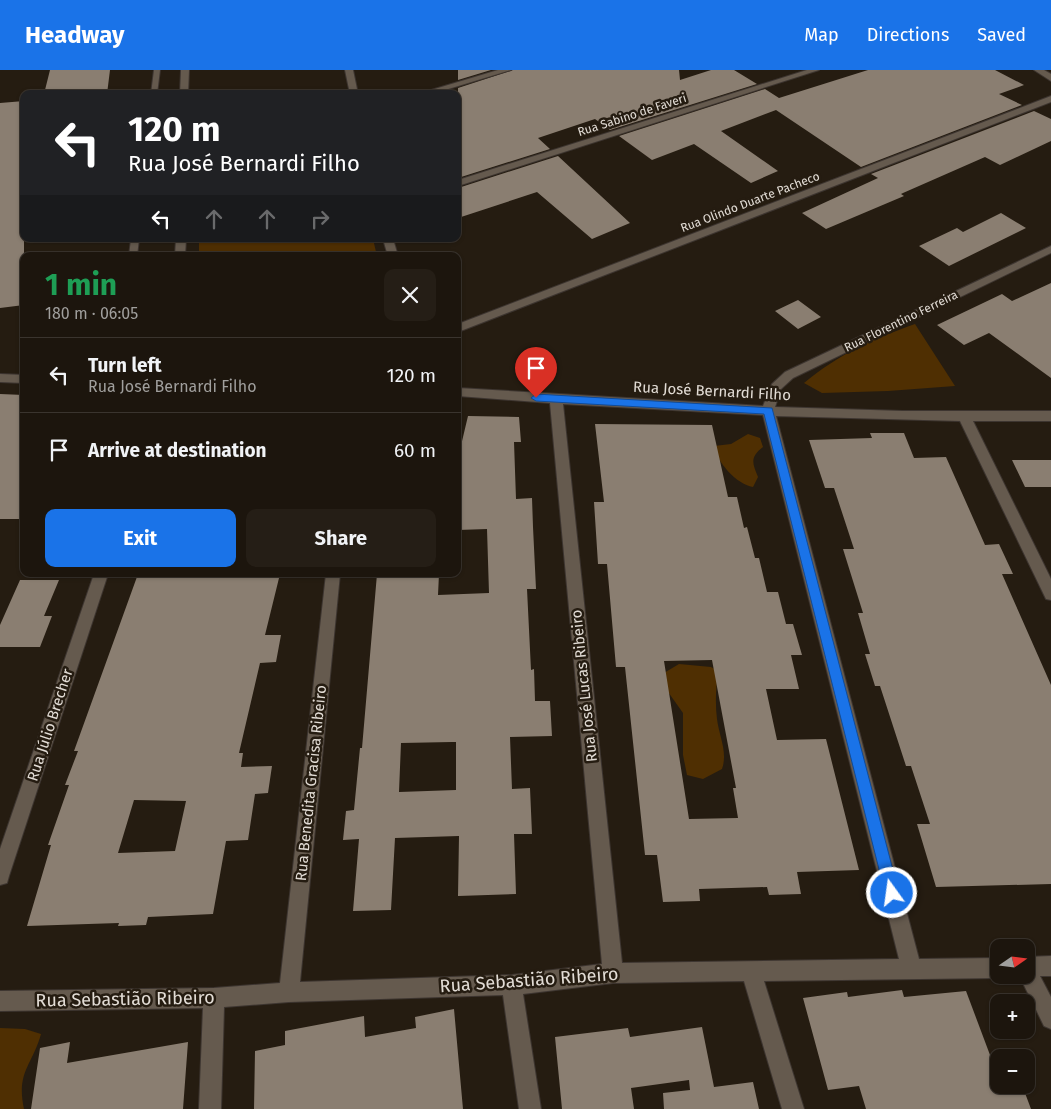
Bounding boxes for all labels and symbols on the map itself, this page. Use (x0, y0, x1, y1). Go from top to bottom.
street label: Rua Sabino de Faveri (576, 91, 688, 139)
street label: Rua Olindo Duarte Pacheco (678, 169, 822, 235)
street label: Rua Florentino Ferreira (842, 287, 960, 355)
pin (515, 347, 557, 398)
street label: Rua José Bernardi Filho (633, 378, 791, 404)
street label: Rua José Lucas Ribeiro (567, 609, 601, 763)
street label: Rua Júlio Brecher (23, 666, 77, 783)
street label: Rua Benedita Gracisa Ribeiro (292, 684, 330, 882)
position arrow (865, 866, 917, 918)
north arrow (990, 939, 1035, 984)
street label: Rua Sebastião Ribeiro (439, 963, 619, 997)
street label: Rua Sebastião Ribeiro (35, 986, 215, 1012)

